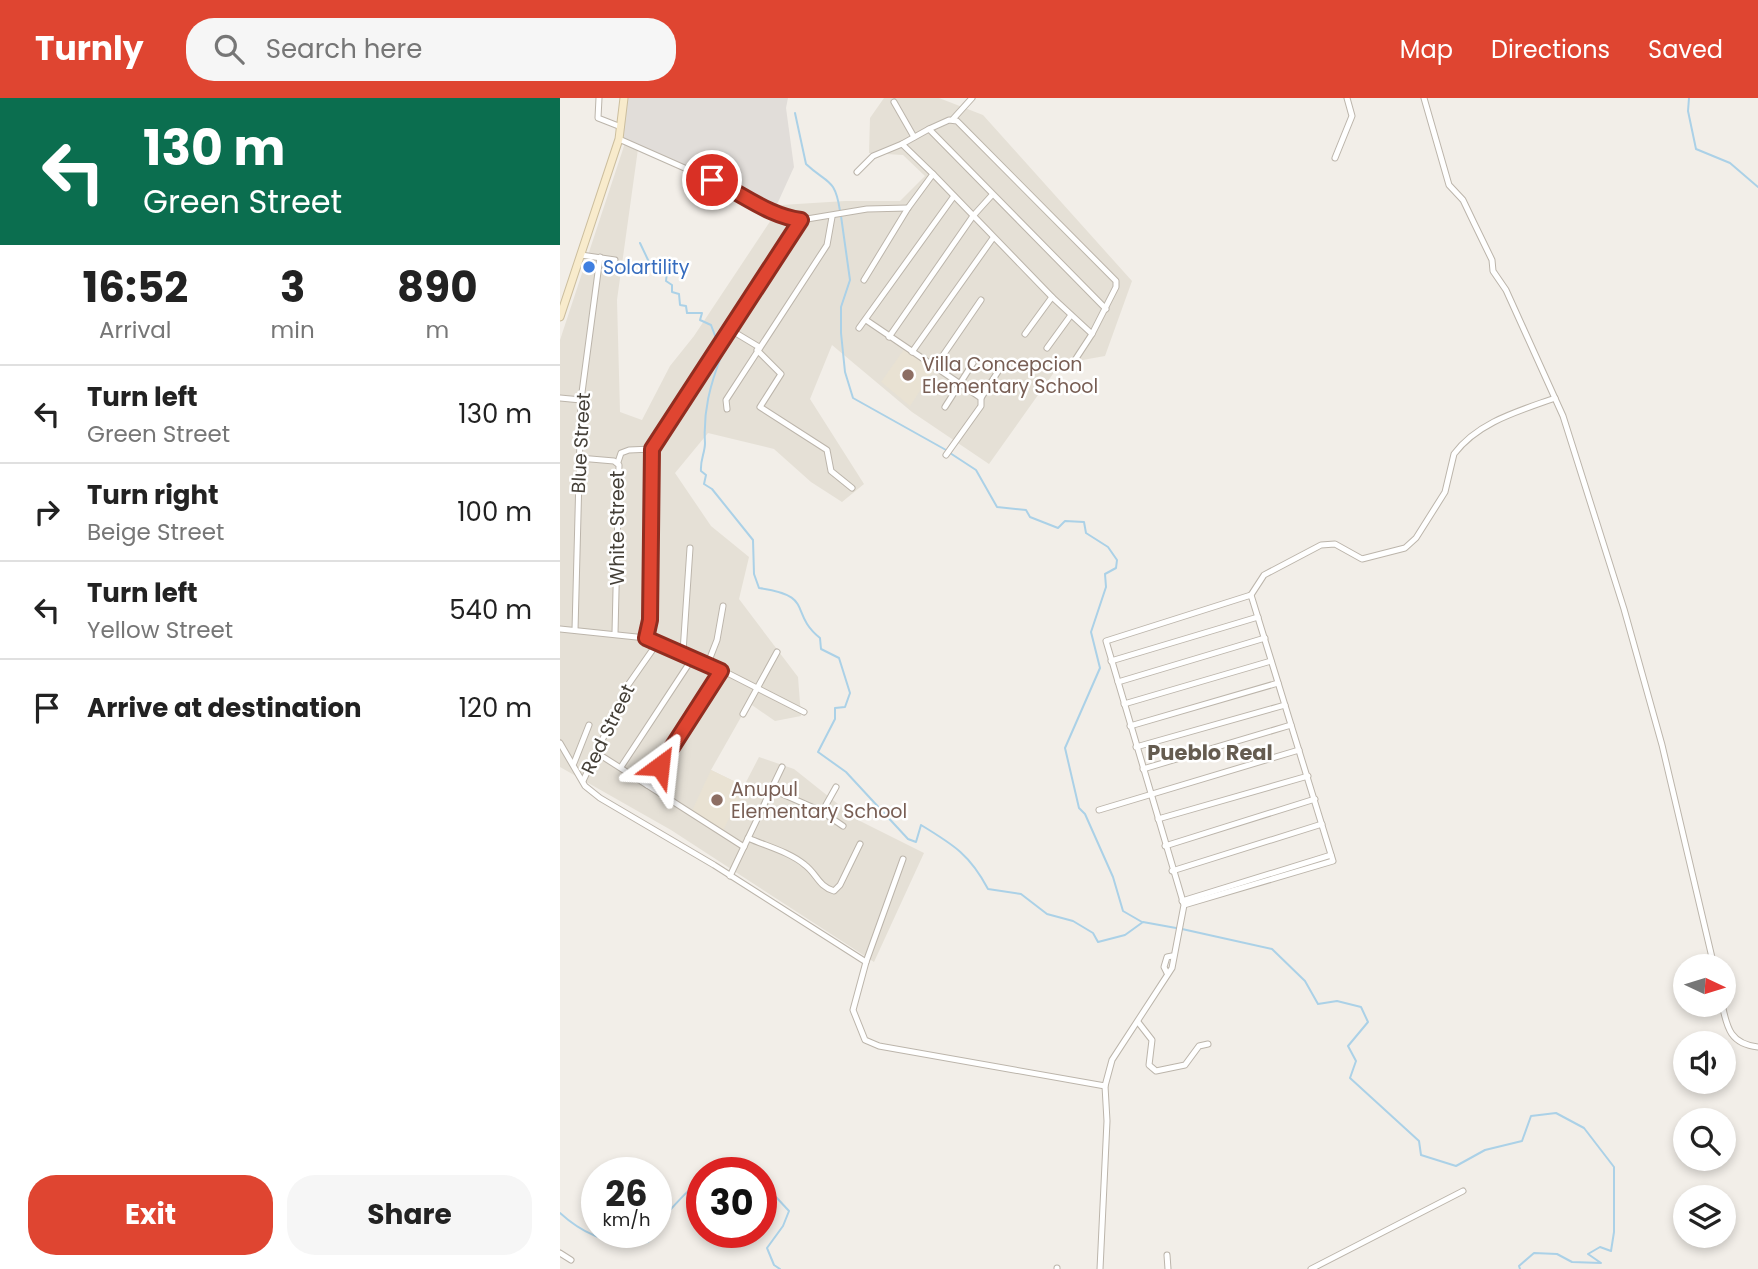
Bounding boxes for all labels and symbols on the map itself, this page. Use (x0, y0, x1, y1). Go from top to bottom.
pin (682, 150, 742, 210)
place label: Solartility (603, 254, 690, 281)
marker: Solartility (581, 259, 597, 275)
place label: Villa Concepcion Elementary School (922, 351, 1098, 400)
marker: Villa Concepcion Elementary School (900, 367, 916, 383)
street label: Blue Street (565, 392, 597, 494)
street label: White Street (604, 471, 631, 585)
street label: Red Street (575, 679, 641, 778)
position arrow (623, 729, 697, 803)
district label: Pueblo Real (1147, 738, 1273, 767)
place label: Anupul Elementary School (731, 776, 907, 825)
marker: Anupul Elementary School (709, 792, 725, 808)
north arrow (1673, 954, 1736, 1017)
speed limit sign: 30 (686, 1157, 777, 1248)

